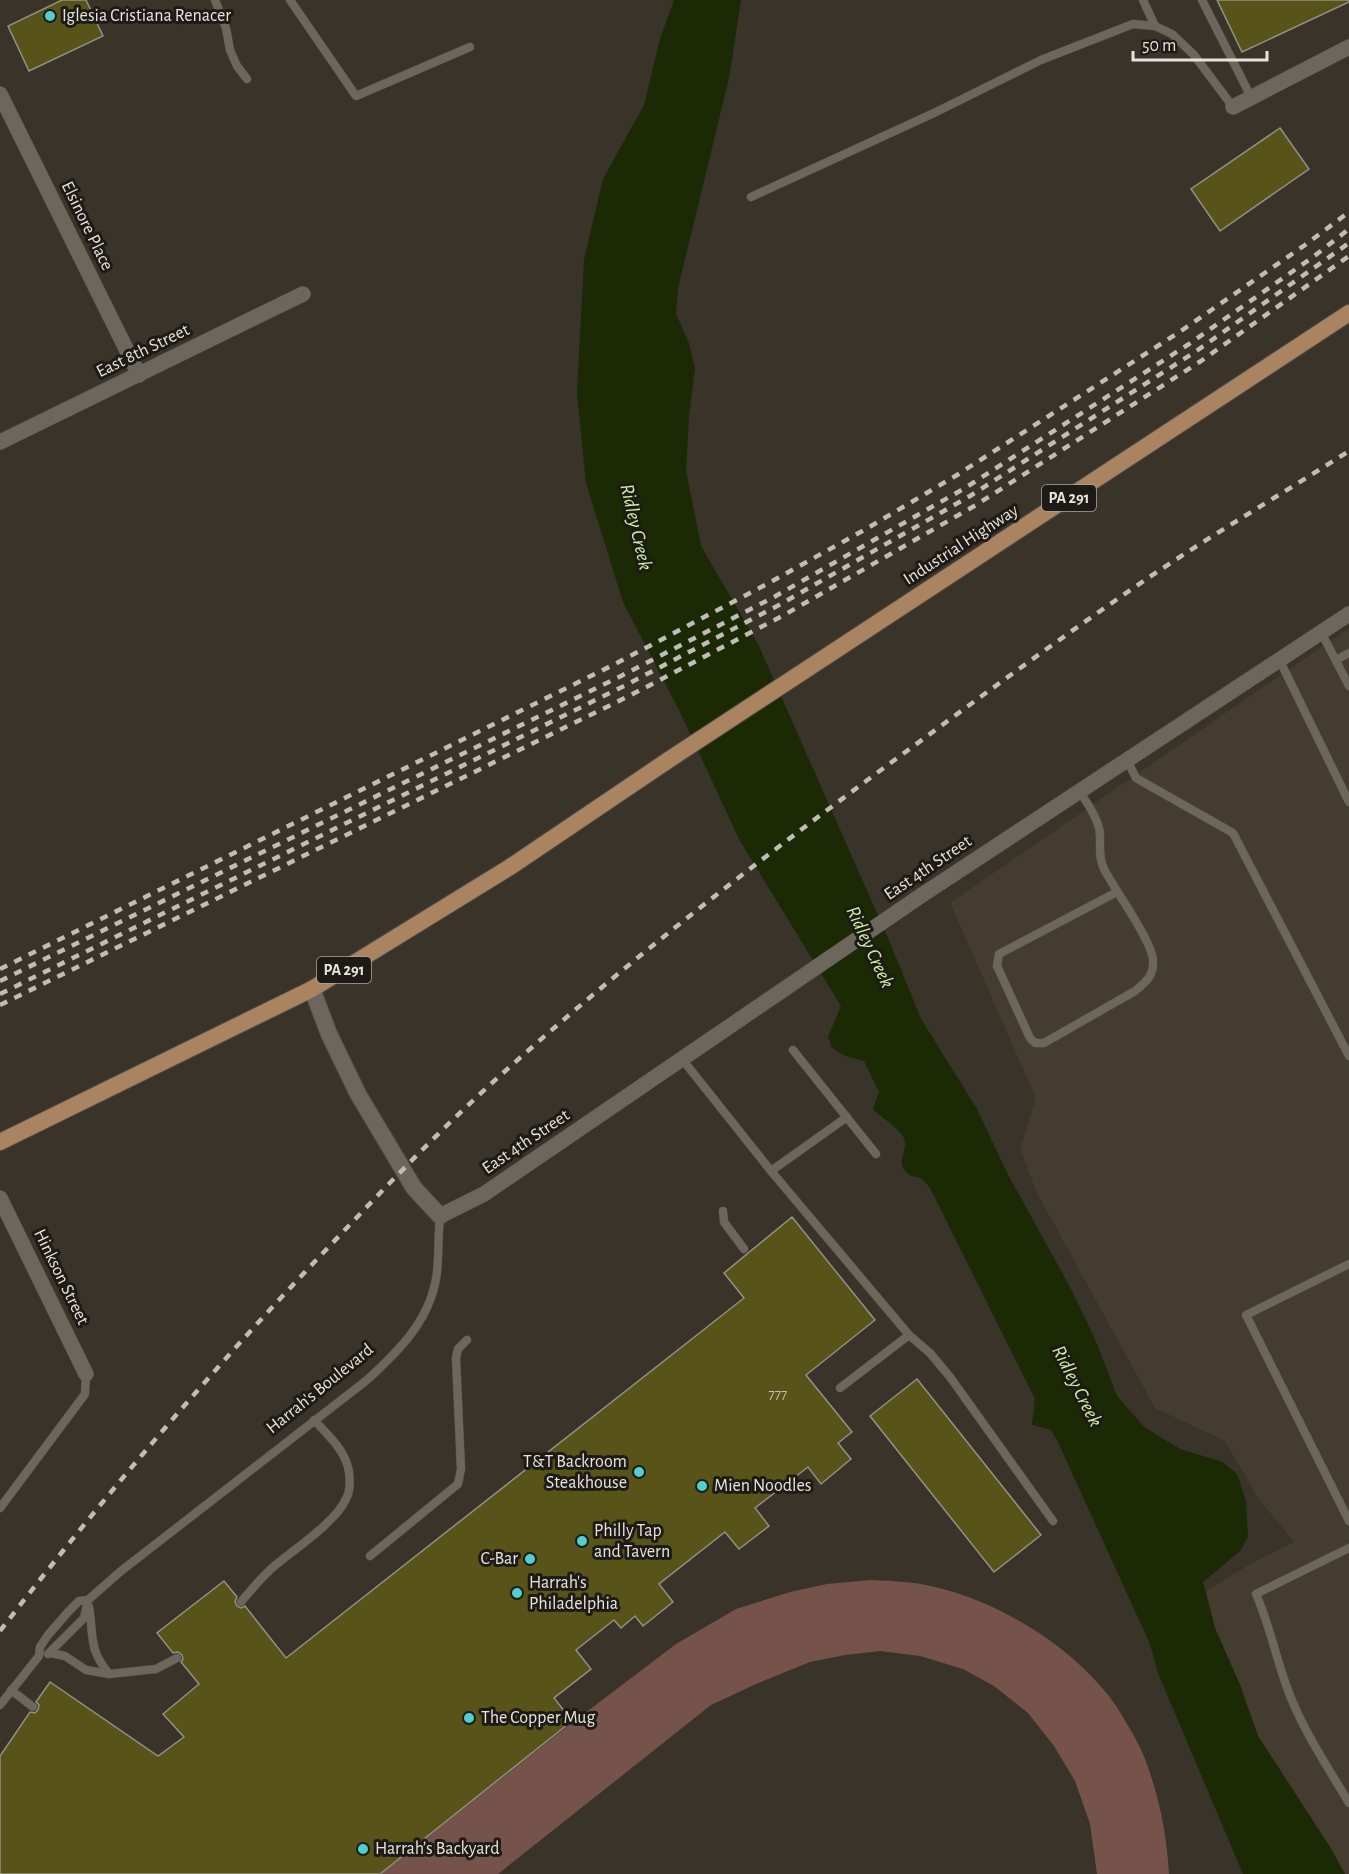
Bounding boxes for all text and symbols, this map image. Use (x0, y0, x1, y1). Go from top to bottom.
place label: Iglesia Cristiana Renacer (62, 7, 231, 25)
marker: Iglesia Cristiana Renacer (43, 9, 57, 23)
scale bar (1133, 24, 1266, 62)
text: 50 m (1142, 37, 1176, 55)
street label: Elsinore Place (58, 179, 116, 273)
street label: East 8th Street (94, 321, 193, 381)
water label: Ridley Creek (616, 482, 656, 572)
road number: PA 291 (1042, 485, 1096, 511)
street label: Industrial Highway (900, 501, 1022, 589)
street label: East 4th Street (881, 832, 975, 904)
water label: Ridley Creek (842, 903, 898, 991)
road number: PA 291 (317, 957, 371, 983)
street label: East 4th Street (479, 1106, 573, 1178)
street label: Hinkson Street (30, 1226, 92, 1328)
street label: Harrah's Boulevard (263, 1341, 377, 1437)
water label: Ridley Creek (1048, 1342, 1106, 1430)
house number: 777 (769, 1387, 787, 1402)
place label: T&T Backroom Steakhouse (523, 1453, 627, 1492)
marker: T&T Backroom Steakhouse (632, 1465, 646, 1479)
place label: Mien Noodles (714, 1477, 811, 1495)
marker: Mien Noodles (695, 1479, 709, 1493)
place label: Philly Tap and Tavern (594, 1522, 670, 1561)
marker: Philly Tap and Tavern (575, 1534, 589, 1548)
place label: C-Bar (481, 1550, 518, 1568)
marker: C-Bar (523, 1552, 537, 1566)
place label: Harrah's Philadelphia (529, 1574, 618, 1613)
marker: Harrah's Philadelphia (510, 1586, 524, 1600)
place label: The Copper Mug (481, 1709, 596, 1727)
marker: The Copper Mug (462, 1711, 476, 1725)
place label: Harrah’s Backyard (375, 1840, 499, 1858)
marker: Harrah’s Backyard (356, 1842, 370, 1856)

